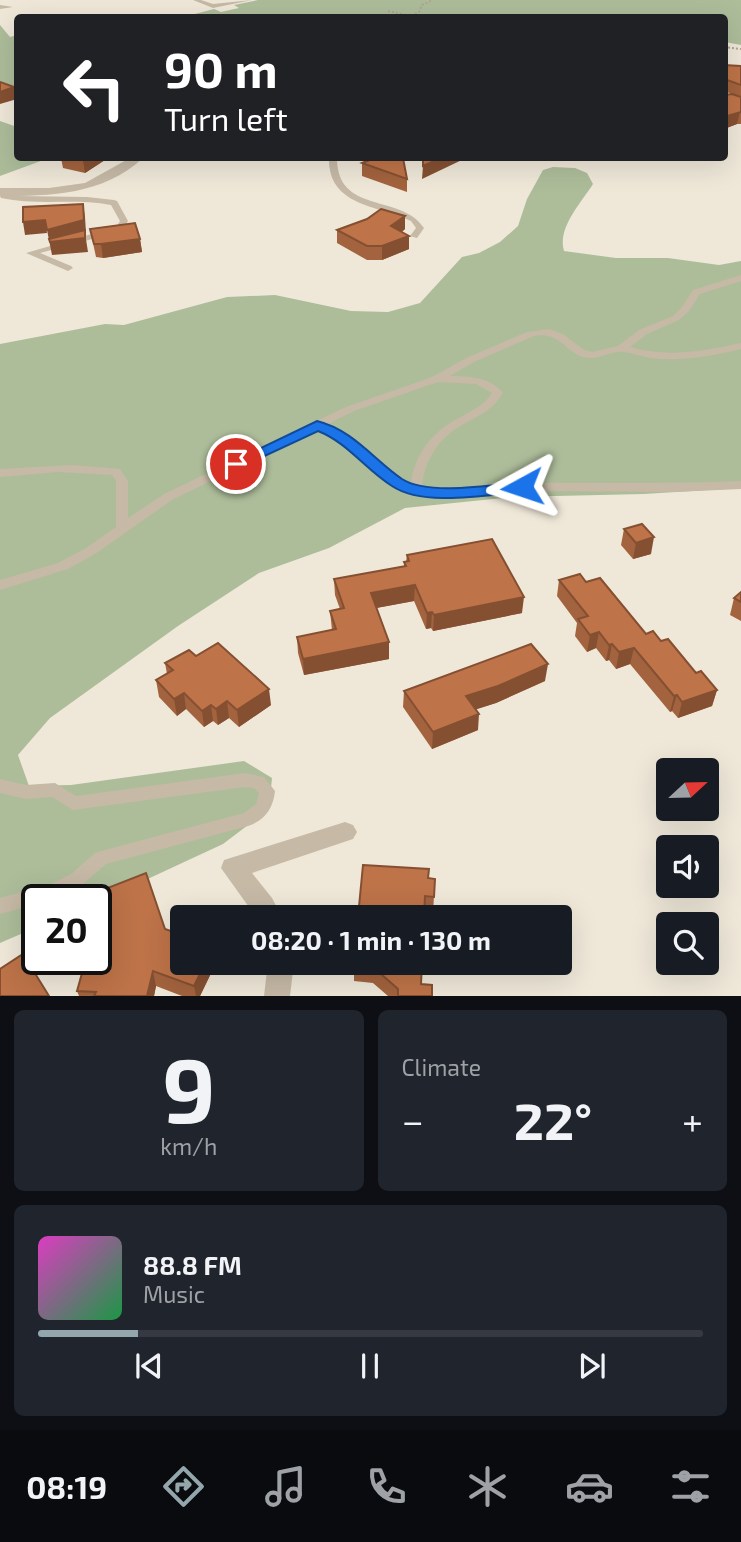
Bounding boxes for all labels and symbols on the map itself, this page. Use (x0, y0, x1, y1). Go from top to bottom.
pin (206, 434, 266, 494)
position arrow (485, 450, 559, 524)
north arrow (656, 758, 719, 821)
speed limit sign: 20 (21, 884, 112, 975)

